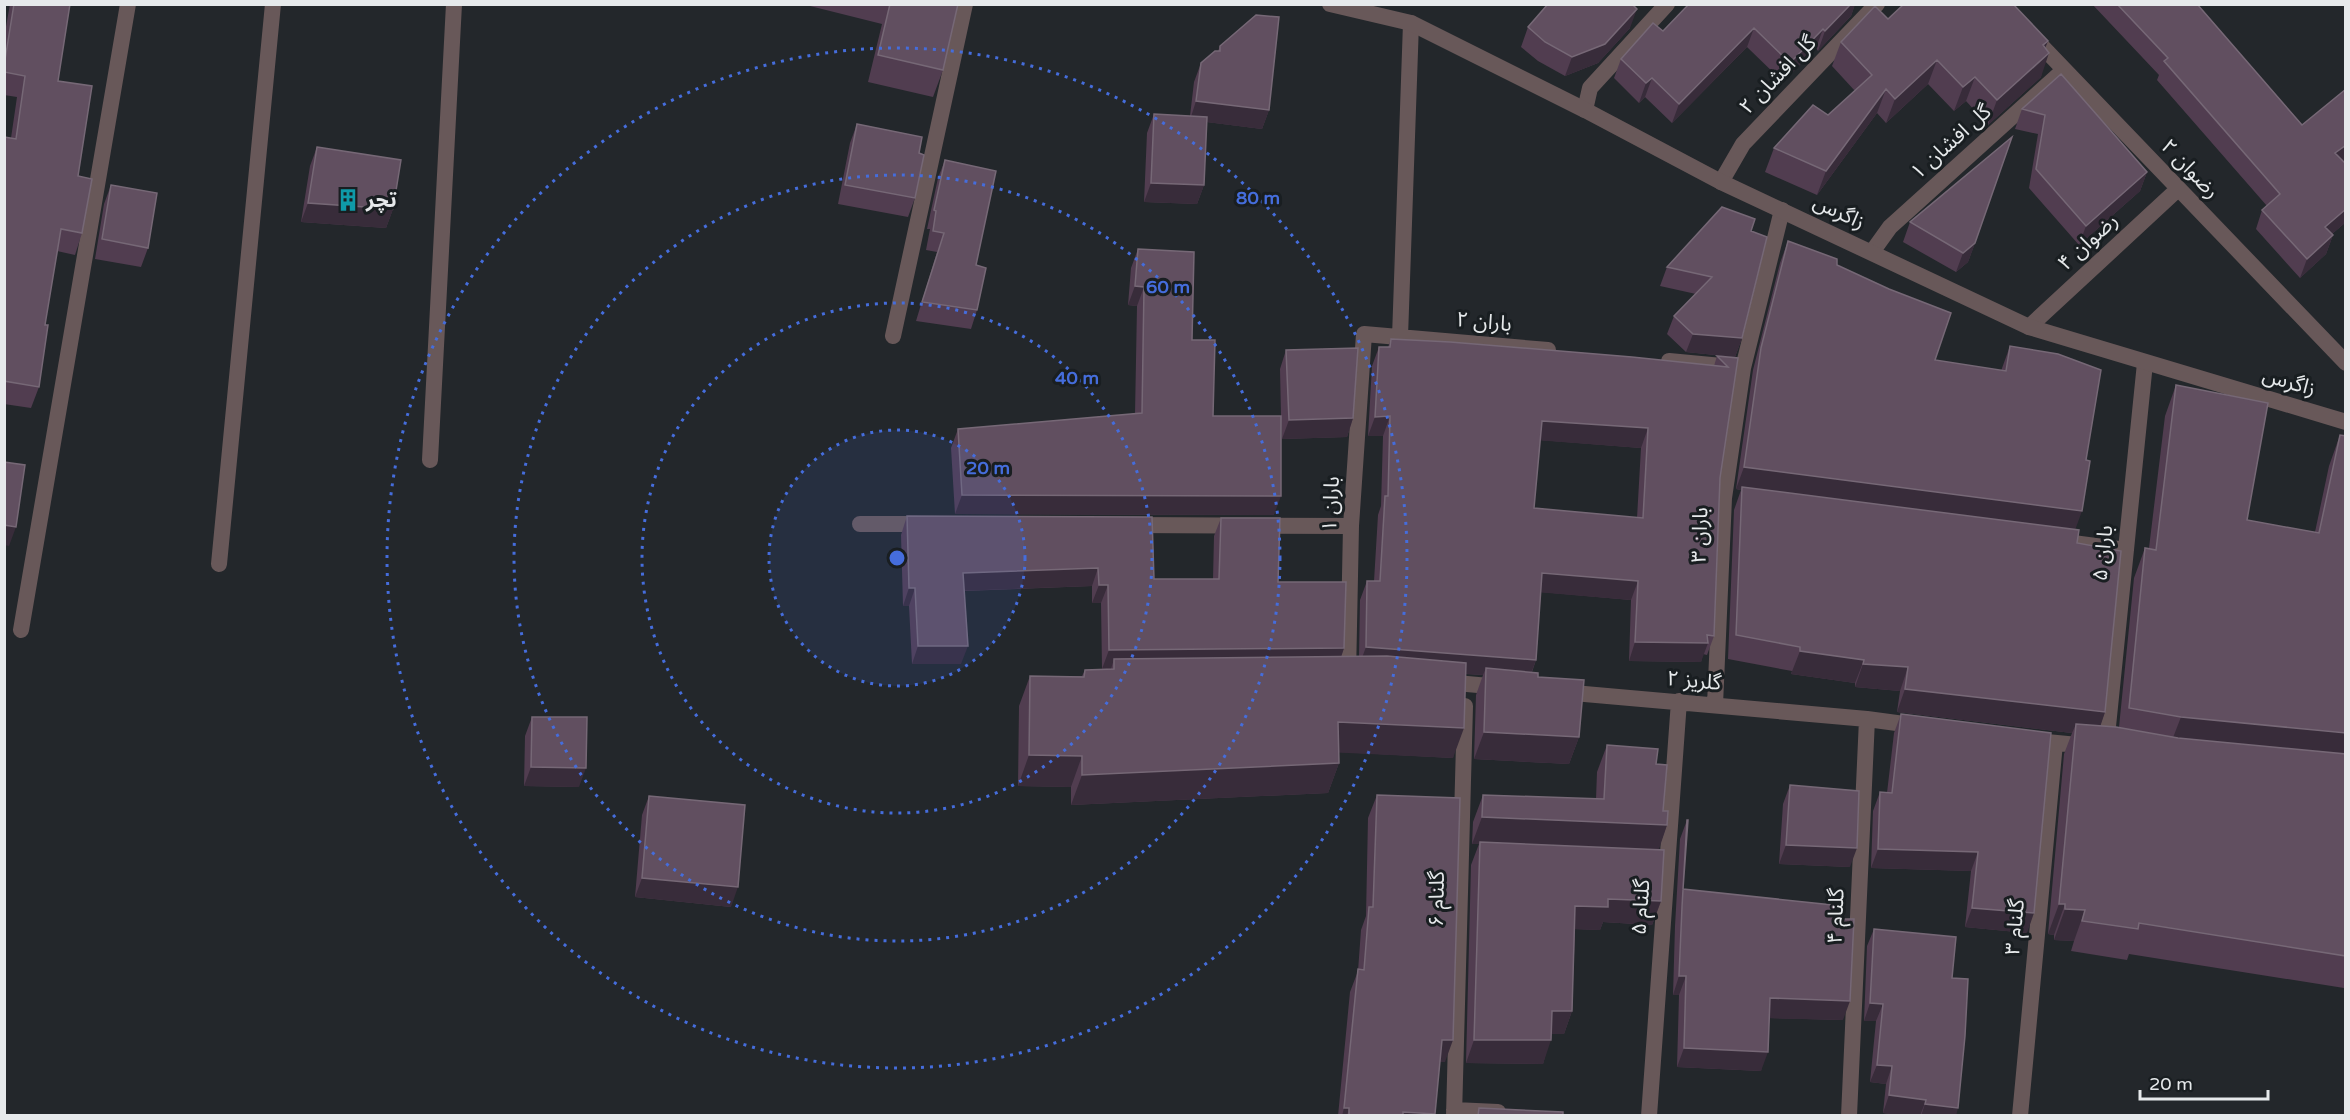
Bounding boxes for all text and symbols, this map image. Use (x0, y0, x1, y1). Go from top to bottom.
street label: گل افشان ۲ (1734, 30, 1822, 120)
street label: گل افشان ۱ (1906, 99, 1997, 185)
street label: رضوان ۲ (2156, 134, 2224, 204)
building icon: تچر (335, 187, 361, 213)
text: 80 m (1236, 187, 1280, 209)
place label: تچر (365, 188, 397, 213)
street label: زاگرس (1809, 189, 1869, 235)
street label: رضوان ۴ (2053, 208, 2123, 276)
text: 60 m (1146, 276, 1190, 298)
street label: باران ۲ (1455, 307, 1513, 337)
street label: زاگرس (2260, 363, 2318, 401)
text: 40 m (1055, 367, 1099, 389)
text: 20 m (966, 457, 1010, 479)
street label: باران ۱ (1317, 475, 1345, 533)
street label: باران ۳ (1687, 507, 1713, 563)
street label: باران ۵ (2088, 524, 2118, 582)
centre of rings (887, 548, 907, 568)
street label: گلریز ۲ (1666, 666, 1723, 696)
street label: گلنام ۶ (1424, 870, 1453, 927)
street label: گلنام ۵ (1627, 878, 1658, 936)
street label: گلنام ۴ (1823, 887, 1852, 944)
street label: گلنام ۳ (2000, 898, 2033, 956)
scale bar (2140, 1063, 2268, 1101)
text: 20 m (2149, 1073, 2193, 1095)

